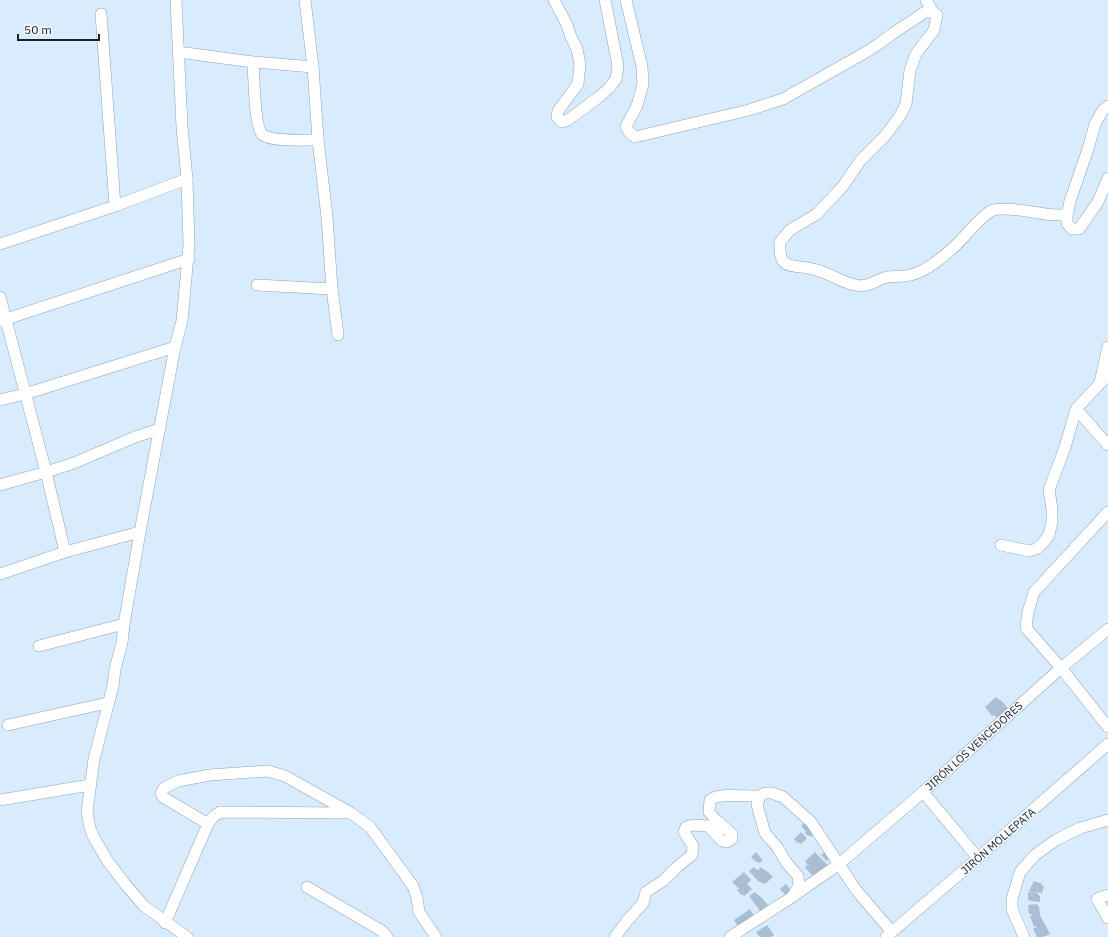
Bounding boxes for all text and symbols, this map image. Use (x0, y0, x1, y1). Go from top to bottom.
scale bar (18, 16, 99, 42)
text: 50 m (24, 22, 52, 37)
street label: JIRÓN LOS VENCEDORES (922, 699, 1026, 793)
street label: JIRÓN MOLLEPATA (958, 805, 1038, 877)

